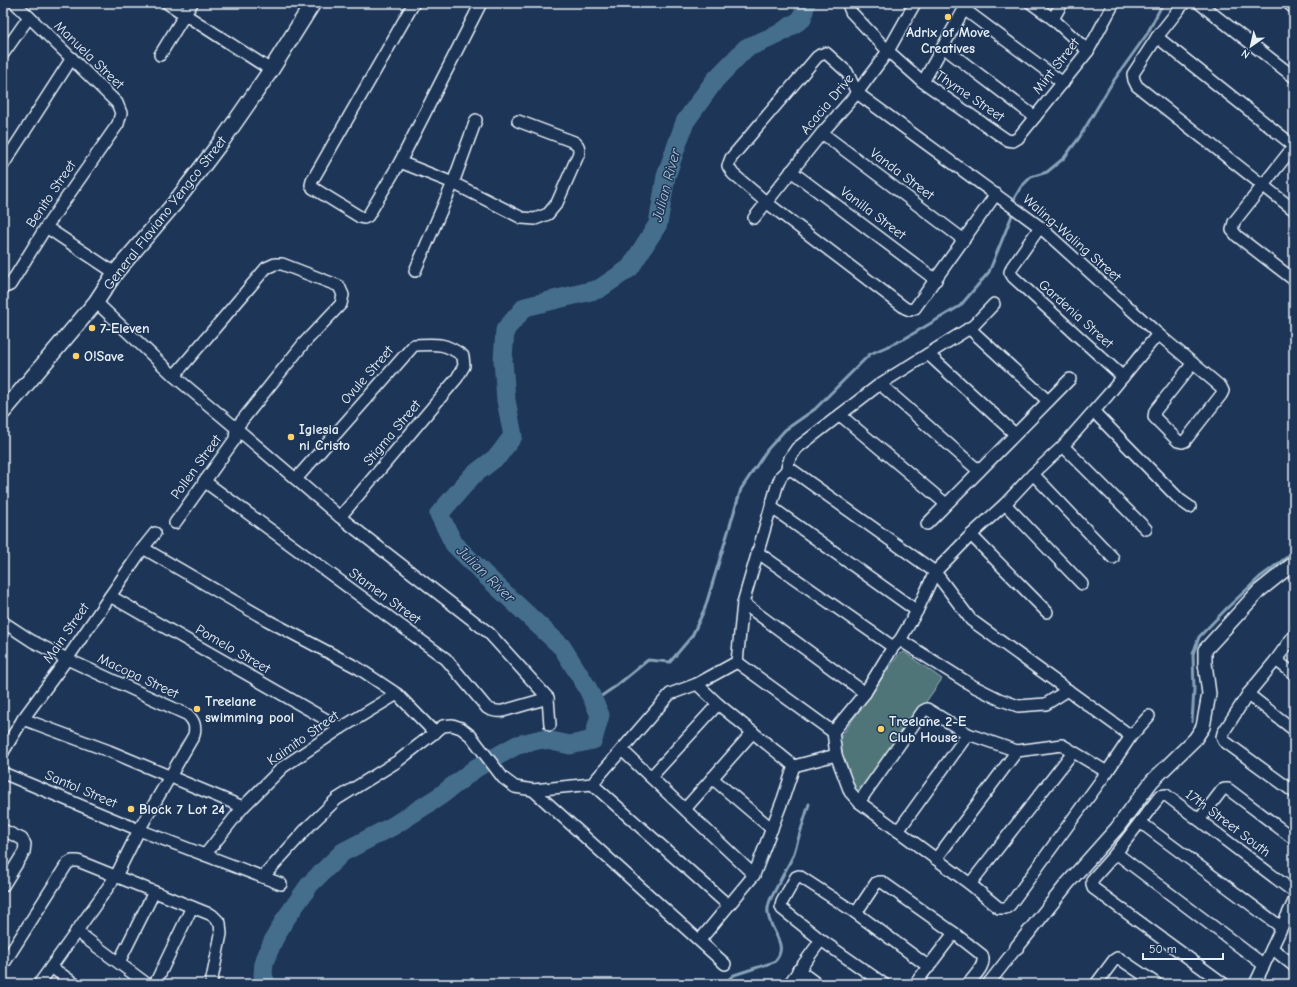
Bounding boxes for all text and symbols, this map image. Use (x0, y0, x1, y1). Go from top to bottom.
marker: Adrix of Move Creatives (943, 12, 953, 22)
street label: Manuela Street (50, 17, 128, 93)
place label: Adrix of Move Creatives (906, 24, 990, 57)
north arrow (1231, 26, 1271, 66)
street label: Mint Street (1029, 34, 1084, 97)
text: N (1239, 46, 1252, 61)
street label: Thyme Street (932, 67, 1008, 126)
street label: Acacia Drive (797, 70, 857, 138)
street label: General Flaviano Yengco Street (100, 132, 231, 293)
street label: Vanda Street (867, 144, 938, 204)
water label: Julian River (647, 146, 685, 224)
street label: Benito Street (22, 156, 80, 231)
street label: Vanilla Street (837, 183, 910, 244)
street label: Waling-Waling Street (1019, 191, 1125, 286)
street label: Gardenia Street (1035, 276, 1118, 353)
place label: 7-Eleven (100, 320, 150, 337)
marker: 7-Eleven (87, 323, 97, 333)
street label: Ovule Street (337, 342, 398, 408)
place label: O!Save (84, 348, 124, 365)
marker: O!Save (71, 351, 81, 361)
street label: Stigma Street (359, 396, 425, 469)
place label: Iglesia ni Cristo (299, 421, 350, 454)
street label: Pollen Street (167, 431, 226, 502)
marker: Iglesia ni Cristo (286, 432, 296, 442)
water label: Julian River (452, 541, 520, 607)
street label: Stamen Street (346, 564, 425, 628)
street label: Main Street (39, 599, 93, 666)
street label: Pomelo Street (193, 621, 274, 678)
street label: Macopa Street (95, 650, 182, 703)
place label: Treelane swimming pool (205, 693, 294, 726)
marker: Treelane swimming pool (192, 704, 202, 714)
street label: Kaimito Street (264, 706, 343, 769)
place label: Treelane 2-E Club House (889, 713, 967, 746)
marker: Treelane 2-E Club House (876, 724, 886, 734)
street label: Santol Street (42, 766, 120, 812)
street label: 17th Street South (1182, 786, 1274, 860)
place label: Block 7 Lot 24 (139, 801, 225, 818)
marker: Block 7 Lot 24 (126, 804, 136, 814)
scale bar (1143, 935, 1223, 961)
text: 50 m (1149, 942, 1177, 956)

